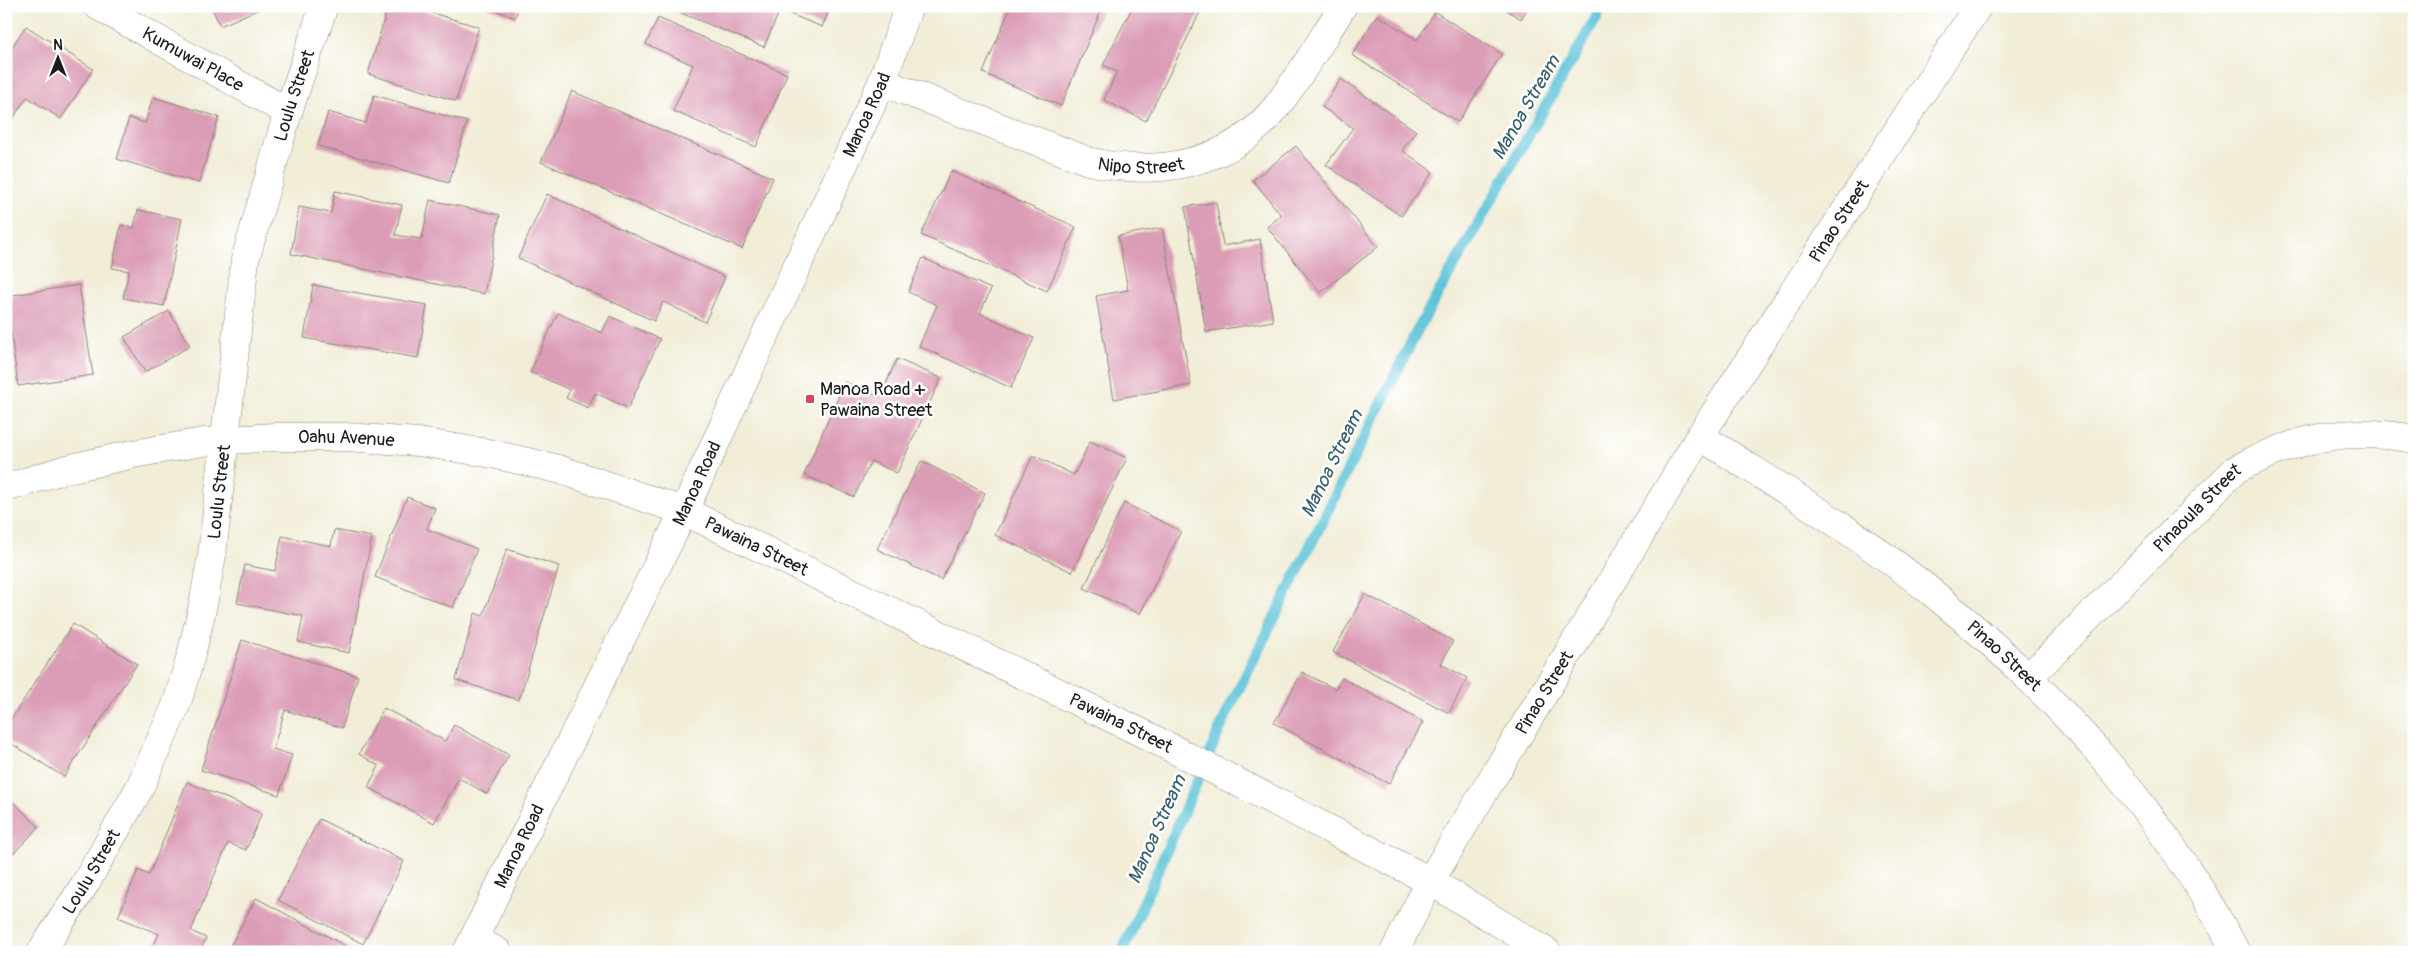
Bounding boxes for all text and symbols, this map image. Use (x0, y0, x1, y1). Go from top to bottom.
street label: Kumuwai Place (138, 22, 248, 97)
north arrow (32, 32, 82, 82)
text: N (53, 37, 63, 54)
street label: Loulu Street (269, 46, 321, 144)
water label: Manoa Stream (1486, 50, 1566, 164)
street label: Manoa Road (838, 70, 896, 161)
street label: Nipo Street (1096, 152, 1187, 180)
street label: Pinao Street (1804, 175, 1875, 267)
place label: Manoa Road + Pawaina Street (820, 378, 933, 422)
marker: Manoa Road + Pawaina Street (804, 393, 816, 405)
water label: Manoa Stream (1296, 405, 1369, 521)
street label: Oahu Avenue (298, 426, 395, 452)
street label: Manoa Road (668, 438, 727, 530)
street label: Loulu Street (203, 443, 236, 540)
street label: Pinaoula Street (2149, 458, 2245, 557)
street label: Pawaina Street (701, 512, 813, 582)
street label: Pinao Street (1962, 616, 2047, 697)
street label: Pinao Street (1511, 646, 1579, 739)
street label: Pawaina Street (1065, 688, 1177, 759)
water label: Manoa Stream (1122, 770, 1192, 887)
street label: Manoa Road (489, 801, 550, 892)
street label: Loulu Street (58, 824, 126, 919)

